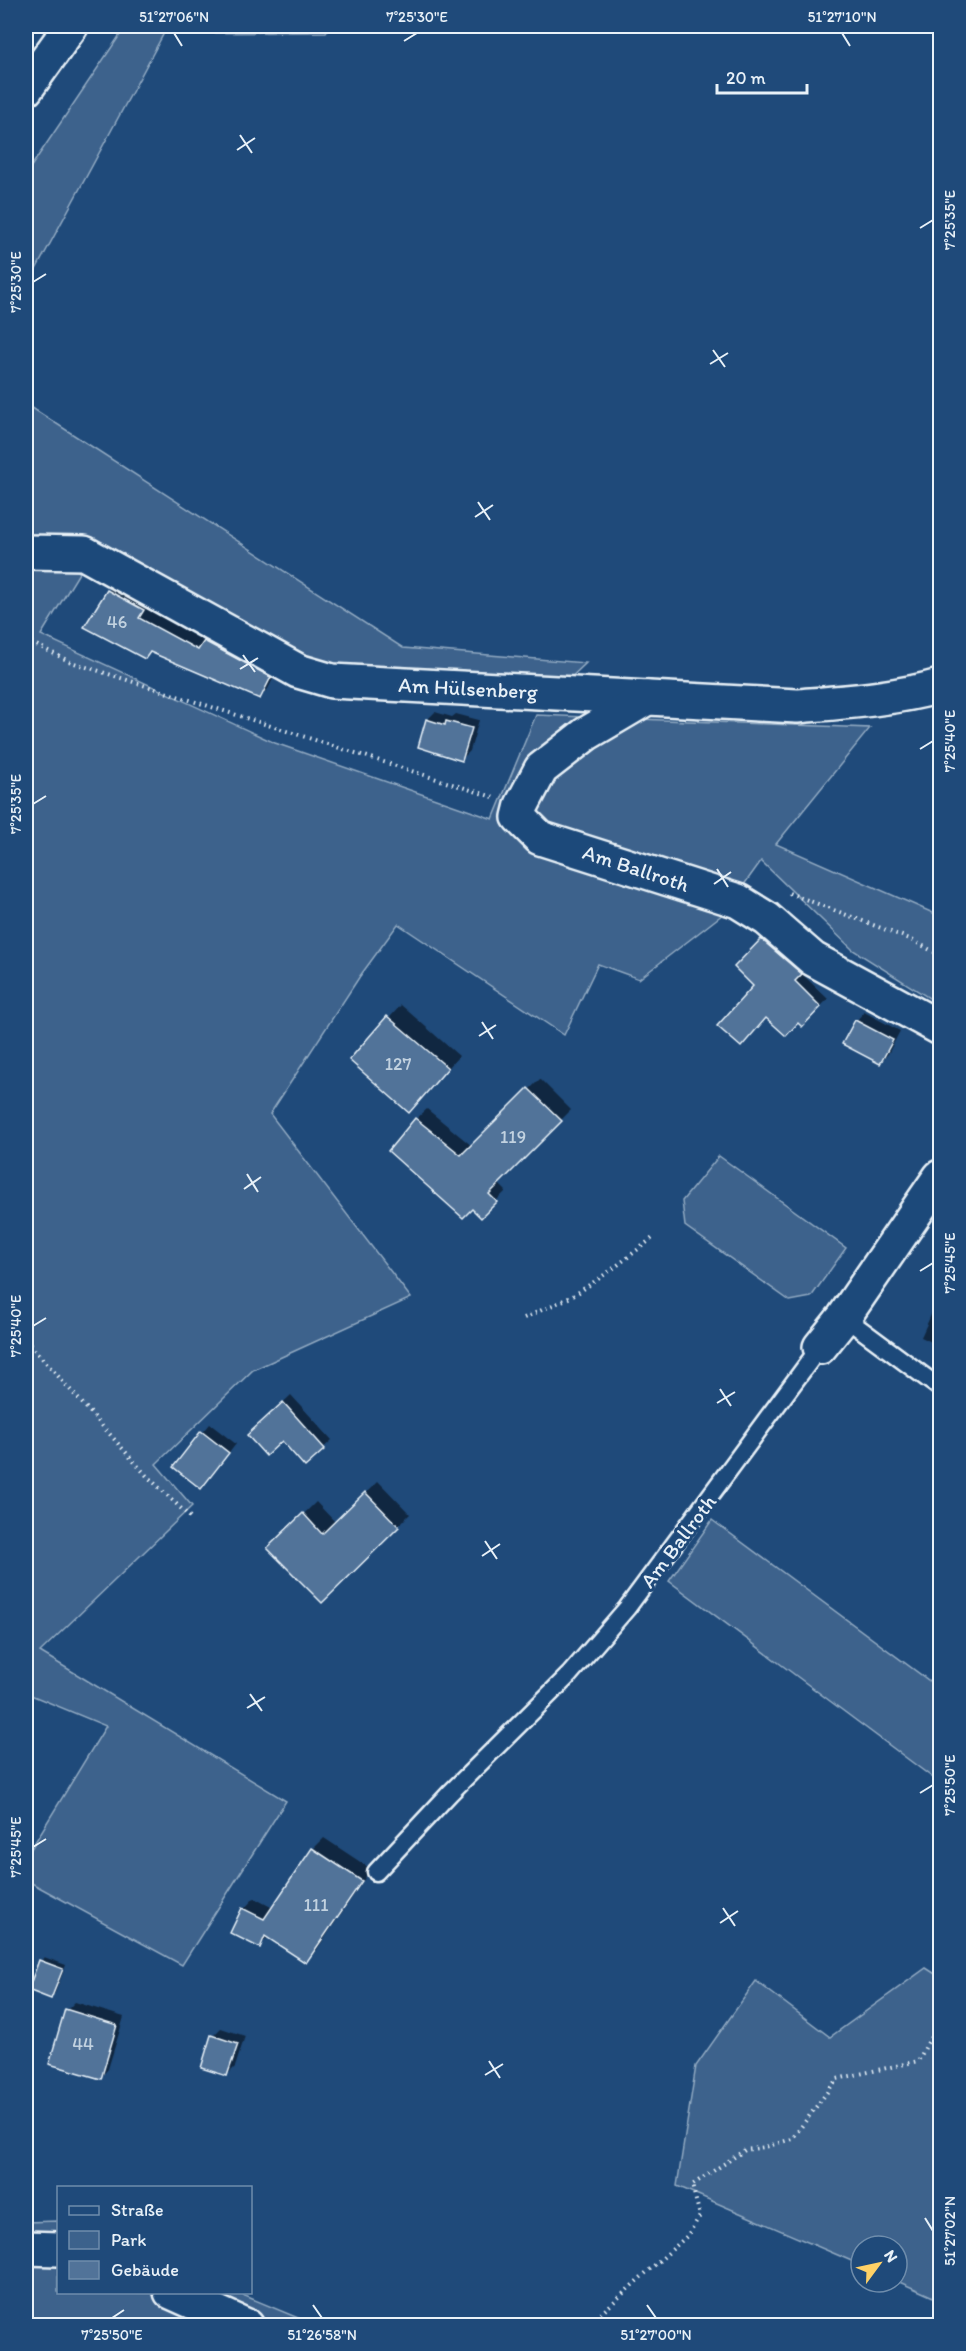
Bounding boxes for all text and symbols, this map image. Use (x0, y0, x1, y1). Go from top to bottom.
text: 51°27'06"N (139, 8, 209, 26)
text: 7°25'30"E (386, 8, 448, 26)
text: 51°27'10"N (807, 8, 877, 26)
scale bar (717, 57, 807, 95)
text: 20 m (726, 67, 766, 89)
text: 7°25'35"E (941, 190, 959, 250)
text: 7°25'30"E (7, 251, 25, 313)
house number: 46 (107, 611, 127, 633)
street label: Am Hülsenberg (398, 672, 538, 704)
text: 7°25'40"E (941, 710, 959, 772)
text: 7°25'35"E (7, 774, 25, 834)
street label: Am Ballroth (580, 839, 692, 897)
house number: 127 (385, 1053, 411, 1075)
house number: 119 (500, 1126, 526, 1148)
text: 7°25'45"E (941, 1232, 959, 1294)
text: 7°25'40"E (7, 1295, 25, 1357)
street label: Am Ballroth (635, 1489, 721, 1593)
text: 7°25'50"E (941, 1754, 959, 1816)
text: 7°25'45"E (7, 1816, 25, 1878)
house number: 111 (303, 1894, 329, 1916)
house number: 44 (72, 2033, 94, 2055)
legend (57, 2186, 252, 2294)
text: 51°27'02"N (941, 2196, 959, 2266)
text: Straße (111, 2199, 164, 2221)
text: Park (111, 2229, 146, 2251)
north arrow (849, 2234, 909, 2294)
text: N (880, 2246, 902, 2266)
text: Gebäude (111, 2259, 179, 2281)
text: 7°25'50"E (81, 2326, 143, 2344)
text: 51°26'58"N (287, 2326, 357, 2344)
text: 51°27'00"N (620, 2326, 692, 2344)

